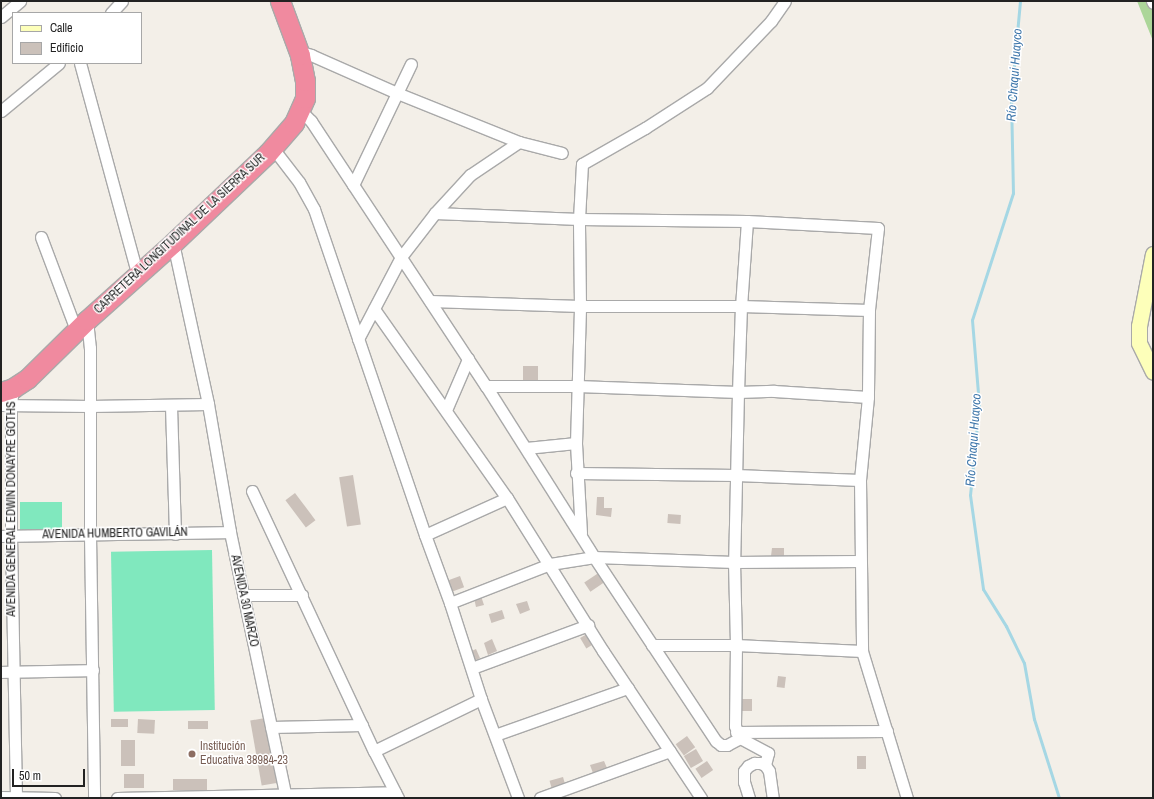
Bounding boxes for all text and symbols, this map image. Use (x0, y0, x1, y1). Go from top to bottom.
legend (12, 12, 142, 64)
text: Calle (50, 20, 72, 36)
water label: Río Chaqui Huayco (1004, 28, 1026, 122)
text: Edificio (50, 40, 83, 56)
street label: CARRETERA LONGITUDINAL DE LA SIERRA SUR (91, 150, 269, 318)
water label: Río Chaqui Huayco (963, 393, 985, 487)
street label: AVENIDA GENERAL EDWIN DONAYRE GOTHS (5, 401, 19, 617)
street label: AVENIDA HUMBERTO GAVILÁN (42, 526, 188, 542)
street label: AVENIDA 30 MARZO (227, 553, 261, 649)
place label: Institución Educativa 38984-23 (200, 740, 288, 768)
marker: Institución Educativa 38984-23 (187, 749, 197, 759)
scale bar (14, 761, 87, 787)
text: 50 m (19, 768, 41, 784)

